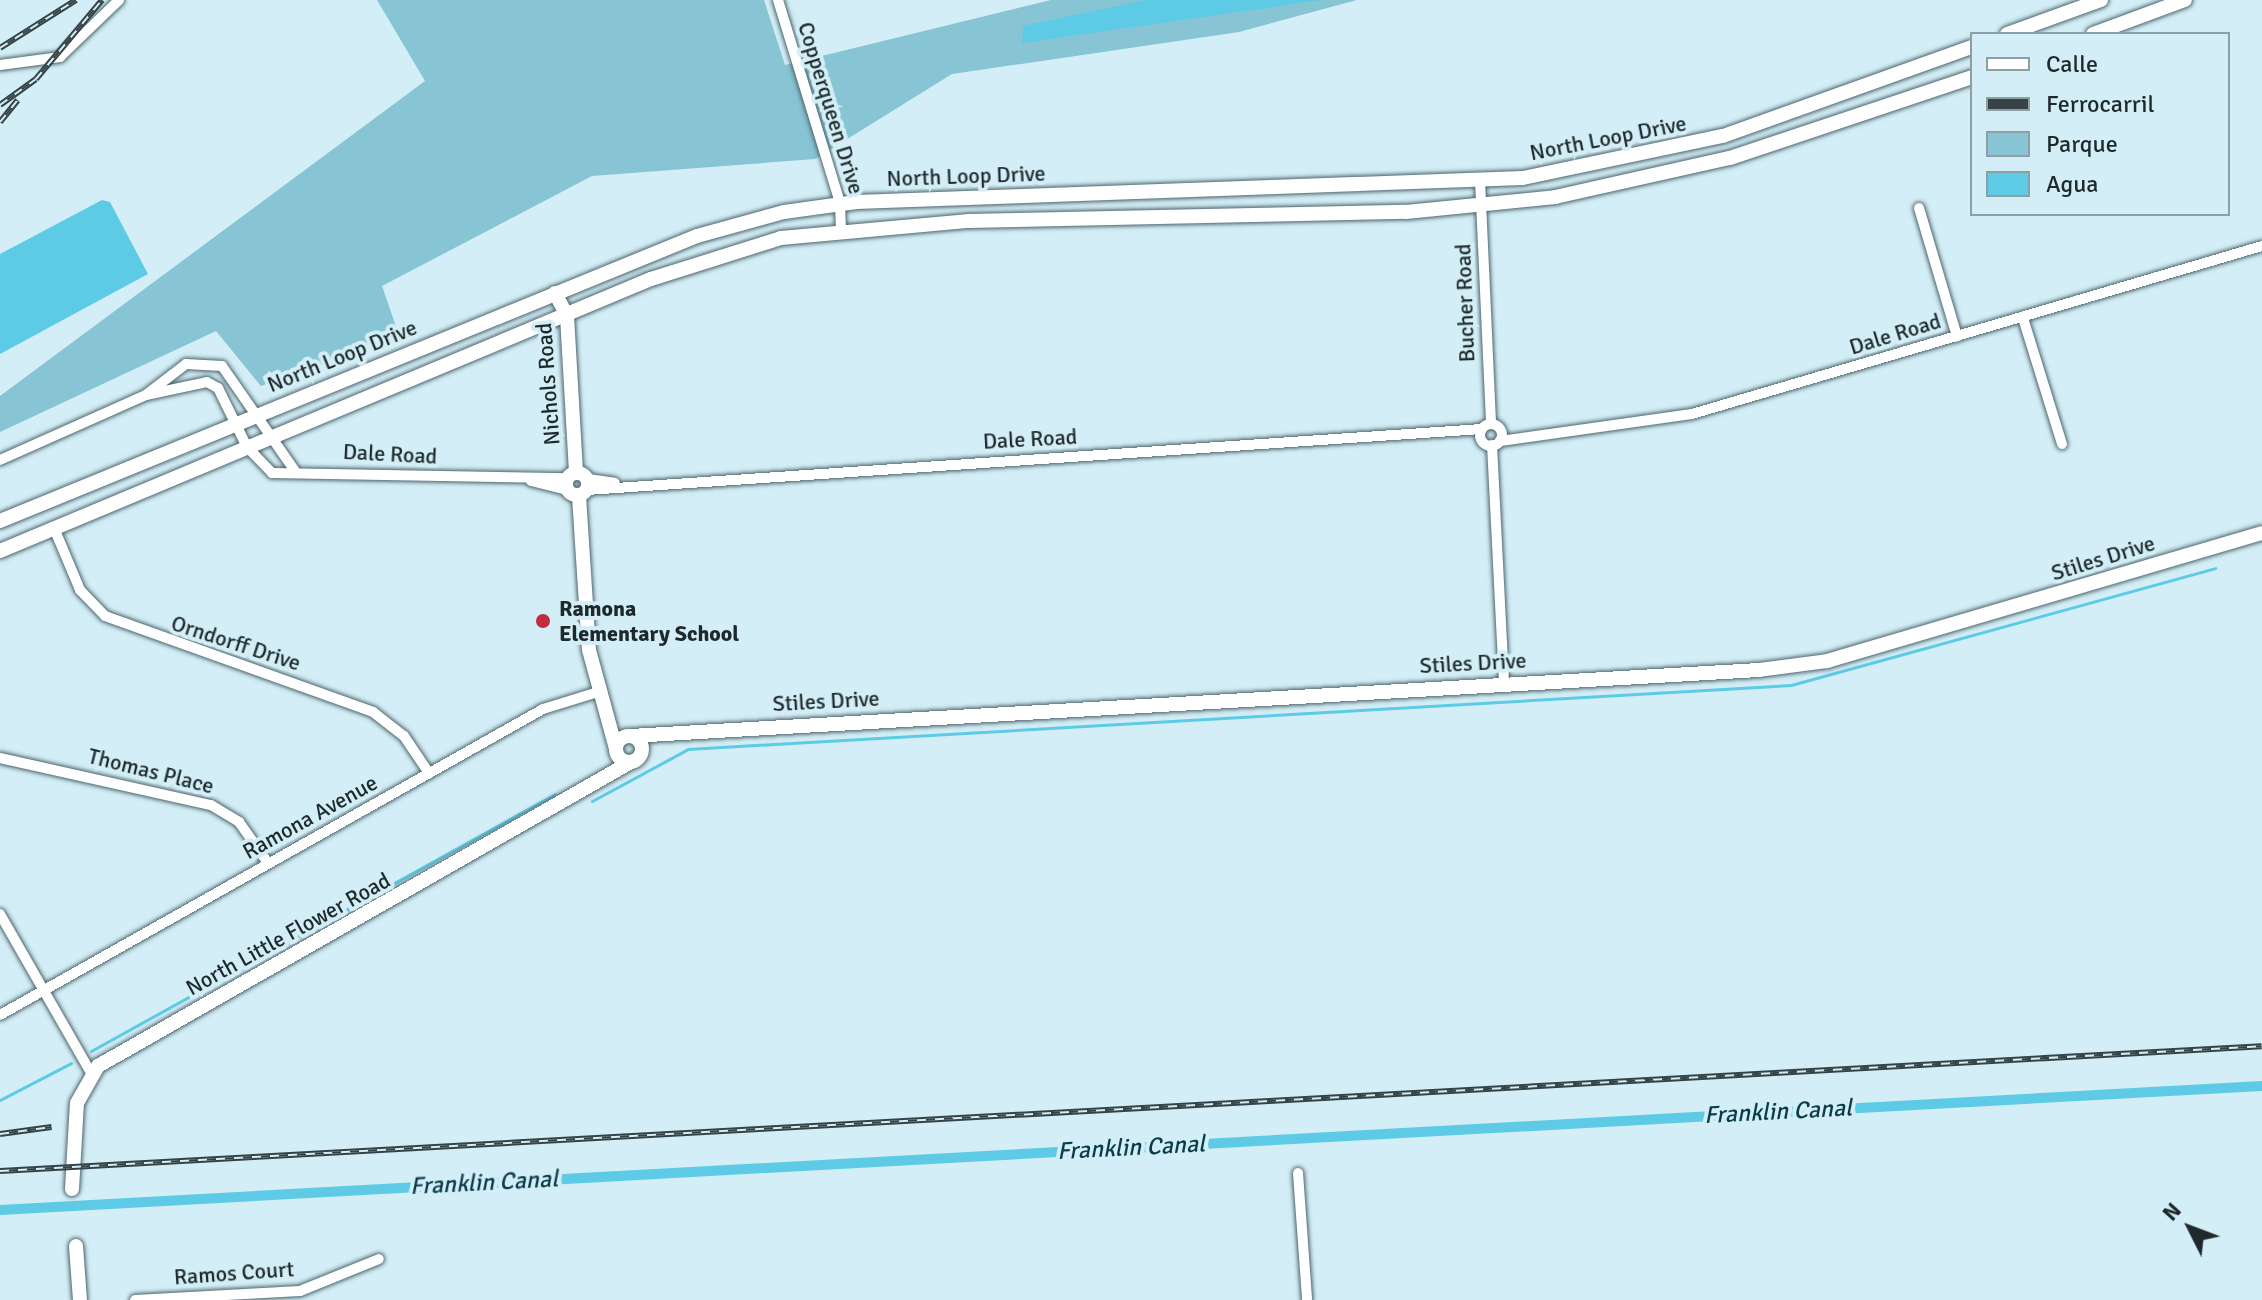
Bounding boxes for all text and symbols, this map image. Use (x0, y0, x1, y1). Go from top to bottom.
street label: Copperqueen Drive (792, 19, 870, 197)
legend (1970, 32, 2230, 216)
text: Calle (2046, 49, 2098, 79)
text: Ferrocarril (2046, 89, 2155, 119)
street label: North Loop Drive (1527, 110, 1689, 166)
text: Parque (2046, 129, 2118, 159)
street label: North Loop Drive (886, 160, 1046, 192)
text: Agua (2046, 169, 2098, 199)
street label: Bucher Road (1450, 243, 1480, 363)
street label: Dale Road (1846, 308, 1944, 360)
street label: North Loop Drive (263, 314, 421, 398)
street label: Nichols Road (531, 322, 565, 446)
street label: Dale Road (982, 423, 1078, 455)
street label: Dale Road (342, 438, 438, 470)
street label: Stiles Drive (2048, 530, 2158, 586)
place label: Ramona Elementary School (559, 595, 739, 646)
street label: Orndorff Drive (168, 610, 304, 676)
marker: Ramona Elementary School (534, 612, 552, 630)
street label: Stiles Drive (1419, 647, 1527, 679)
street label: Stiles Drive (772, 685, 880, 717)
street label: Thomas Place (85, 743, 217, 799)
street label: Ramona Avenue (238, 769, 382, 865)
street label: North Little Flower Road (181, 867, 395, 1001)
water label: Franklin Canal (1703, 1094, 1853, 1130)
water label: Franklin Canal (1056, 1130, 1206, 1166)
water label: Franklin Canal (409, 1165, 559, 1201)
north arrow (2150, 1188, 2230, 1268)
text: N (2157, 1197, 2187, 1226)
street label: Ramos Court (173, 1256, 295, 1290)

